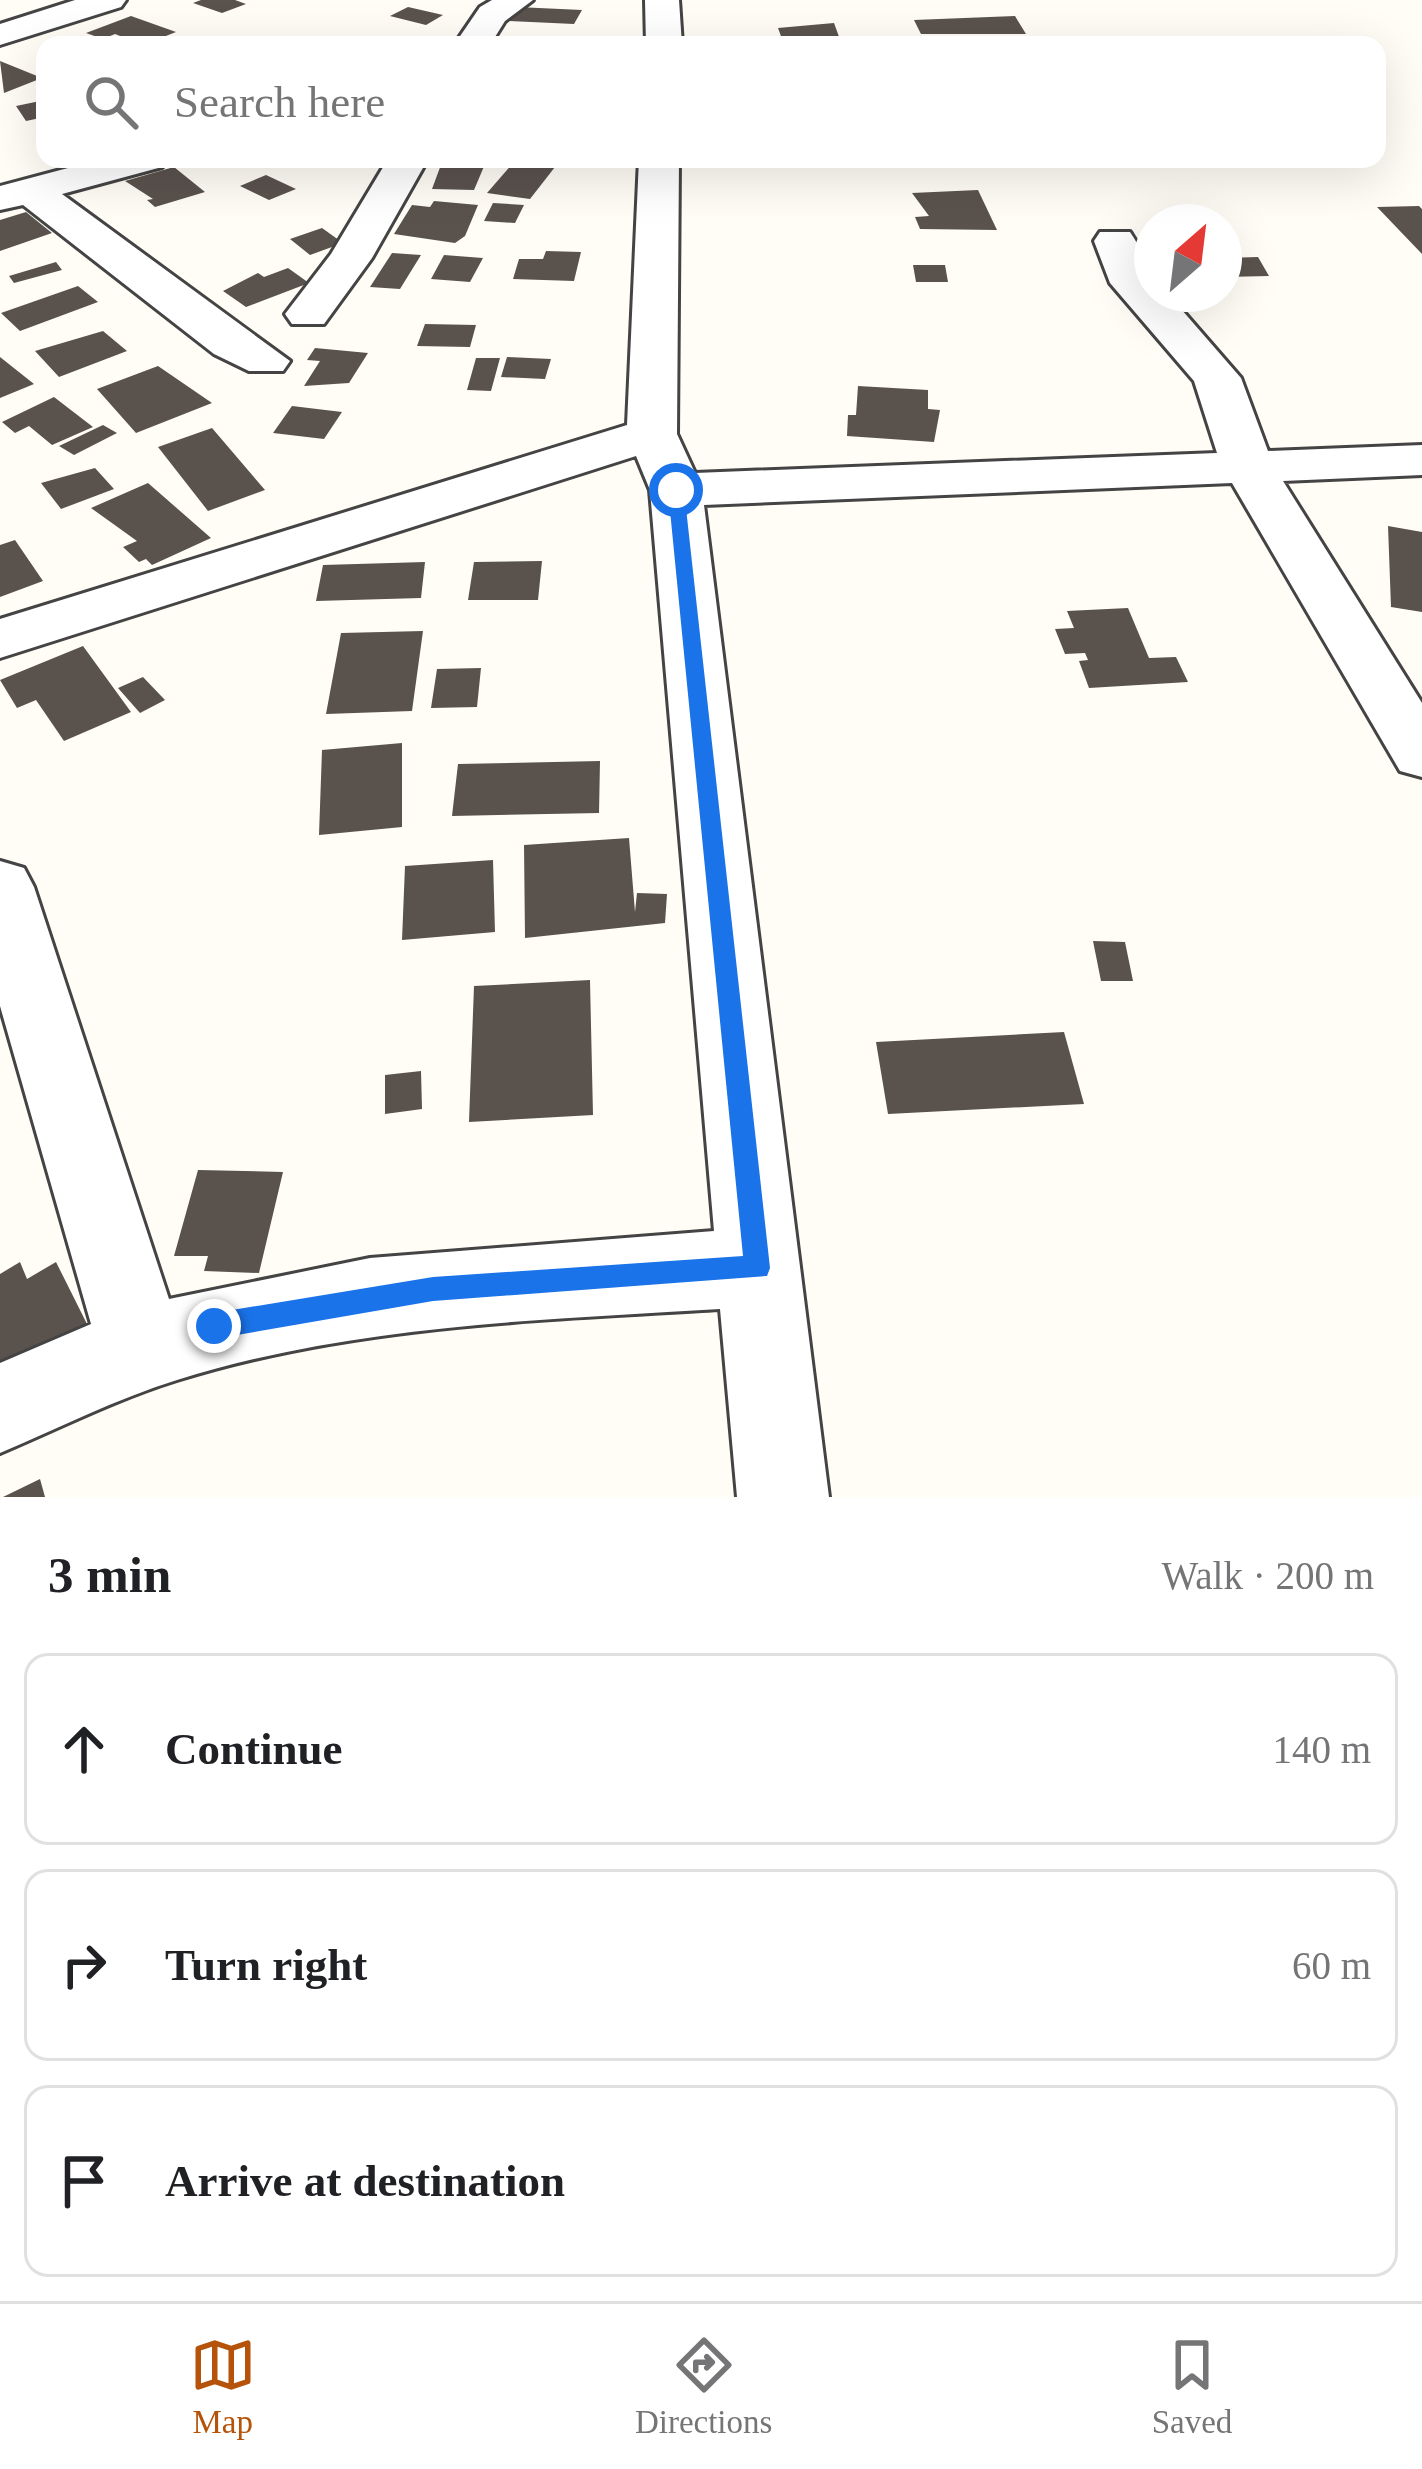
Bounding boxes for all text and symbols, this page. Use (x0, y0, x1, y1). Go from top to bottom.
search box (36, 36, 1386, 168)
icon: search (78, 69, 144, 135)
text: Search here (174, 77, 385, 127)
north arrow (1134, 204, 1242, 312)
route start (649, 463, 703, 517)
route end (187, 1299, 241, 1353)
text: 3 min (48, 1547, 171, 1603)
text: Walk · 200 m (1162, 1554, 1374, 1597)
icon: ahead (51, 1716, 117, 1782)
text: Continue (165, 1724, 343, 1774)
text: 140 m (1272, 1728, 1371, 1771)
icon: right (51, 1932, 117, 1998)
text: Turn right (165, 1940, 367, 1990)
text: 60 m (1292, 1944, 1371, 1987)
icon: arrive (51, 2148, 117, 2214)
text: Arrive at destination (165, 2156, 565, 2206)
tab: Map (190, 2332, 256, 2441)
tab: Directions (635, 2332, 772, 2441)
tab: Saved (1152, 2332, 1232, 2441)

